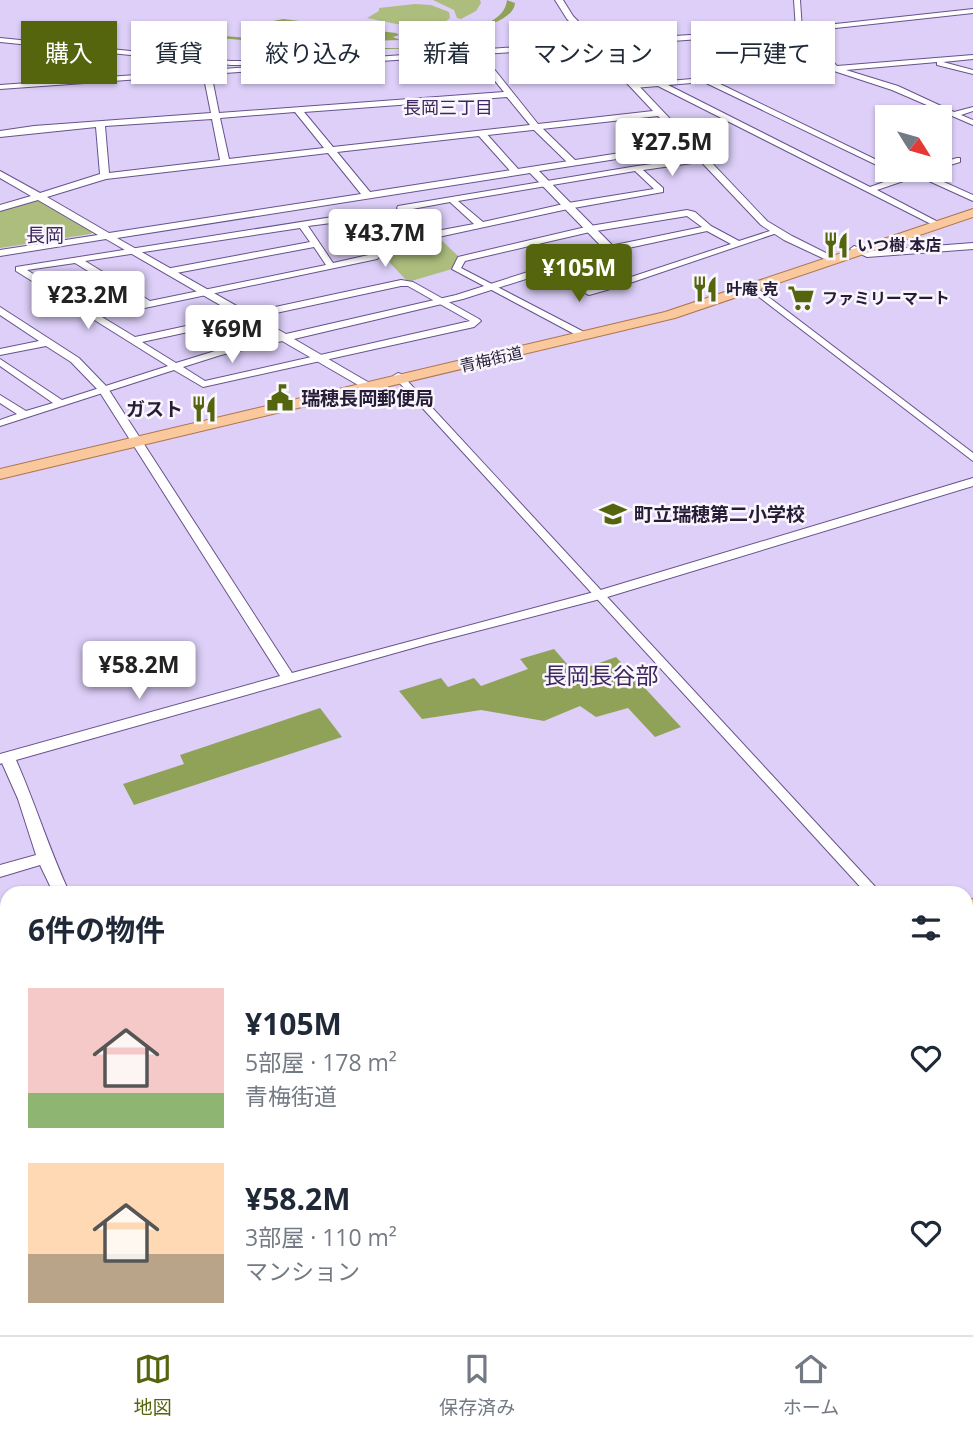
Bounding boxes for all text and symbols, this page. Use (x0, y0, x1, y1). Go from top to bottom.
chip: 購入 (21, 21, 117, 84)
chip: 賃貸 (131, 21, 227, 84)
chip: 絞り込み (241, 21, 385, 84)
chip: 新着 (399, 21, 495, 84)
chip: マンション (509, 21, 677, 84)
chip: 一戸建て (691, 21, 835, 84)
district label: 長岡三丁目 (403, 95, 493, 119)
north arrow (875, 105, 952, 182)
map controls (875, 105, 952, 182)
pin: ¥27.5M (615, 118, 729, 178)
text: ¥27.5M (632, 125, 712, 157)
pin: ¥43.7M (328, 210, 442, 269)
text: ¥43.7M (345, 216, 425, 248)
district label: 長岡 (26, 222, 64, 248)
restaurant icon: いつ樹 本店 (821, 230, 851, 260)
place label: いつ樹 本店 (857, 234, 941, 256)
pin: ¥105M (530, 244, 628, 304)
text: ¥105M (542, 251, 616, 283)
pin: ¥23.2M (31, 272, 145, 331)
restaurant icon: 叶庵 克 (690, 274, 720, 304)
text: ¥23.2M (48, 278, 128, 310)
place label: 叶庵 克 (726, 278, 778, 300)
supermarket icon: ファミリーマート (786, 283, 816, 313)
place label: ファミリーマート (822, 287, 950, 309)
pin: ¥69M (191, 306, 273, 365)
text: ¥69M (201, 312, 263, 344)
street label: 青梅街道 (457, 341, 525, 377)
public building icon: 瑞穂長岡郵便局 (265, 383, 295, 413)
place label: 瑞穂長岡郵便局 (301, 385, 434, 411)
restaurant icon: ガスト (189, 394, 219, 424)
place label: ガスト (126, 396, 183, 422)
school or university icon: 町立瑞穂第二小学校 (598, 499, 628, 529)
place label: 町立瑞穂第二小学校 (634, 501, 805, 527)
pin: ¥58.2M (82, 642, 196, 701)
text: ¥58.2M (99, 648, 179, 680)
district label: 長岡長谷部 (544, 659, 659, 691)
text: 6件の物件 (28, 909, 165, 950)
icon: filters (907, 909, 945, 947)
text: ¥105M (245, 1003, 342, 1044)
icon: home (84, 1016, 168, 1100)
icon: heart (907, 1039, 945, 1077)
text: 5部屋 · 178 m² (245, 1046, 397, 1078)
text: 青梅街道 (245, 1080, 337, 1112)
text: ¥58.2M (245, 1178, 350, 1219)
icon: home (84, 1191, 168, 1275)
icon: heart (907, 1214, 945, 1252)
text: 3部屋 · 110 m² (245, 1221, 397, 1253)
text: マンション (245, 1255, 360, 1287)
tab: 地図 (134, 1350, 172, 1420)
tab: 保存済み (439, 1350, 515, 1420)
tab: ホーム (783, 1350, 839, 1420)

